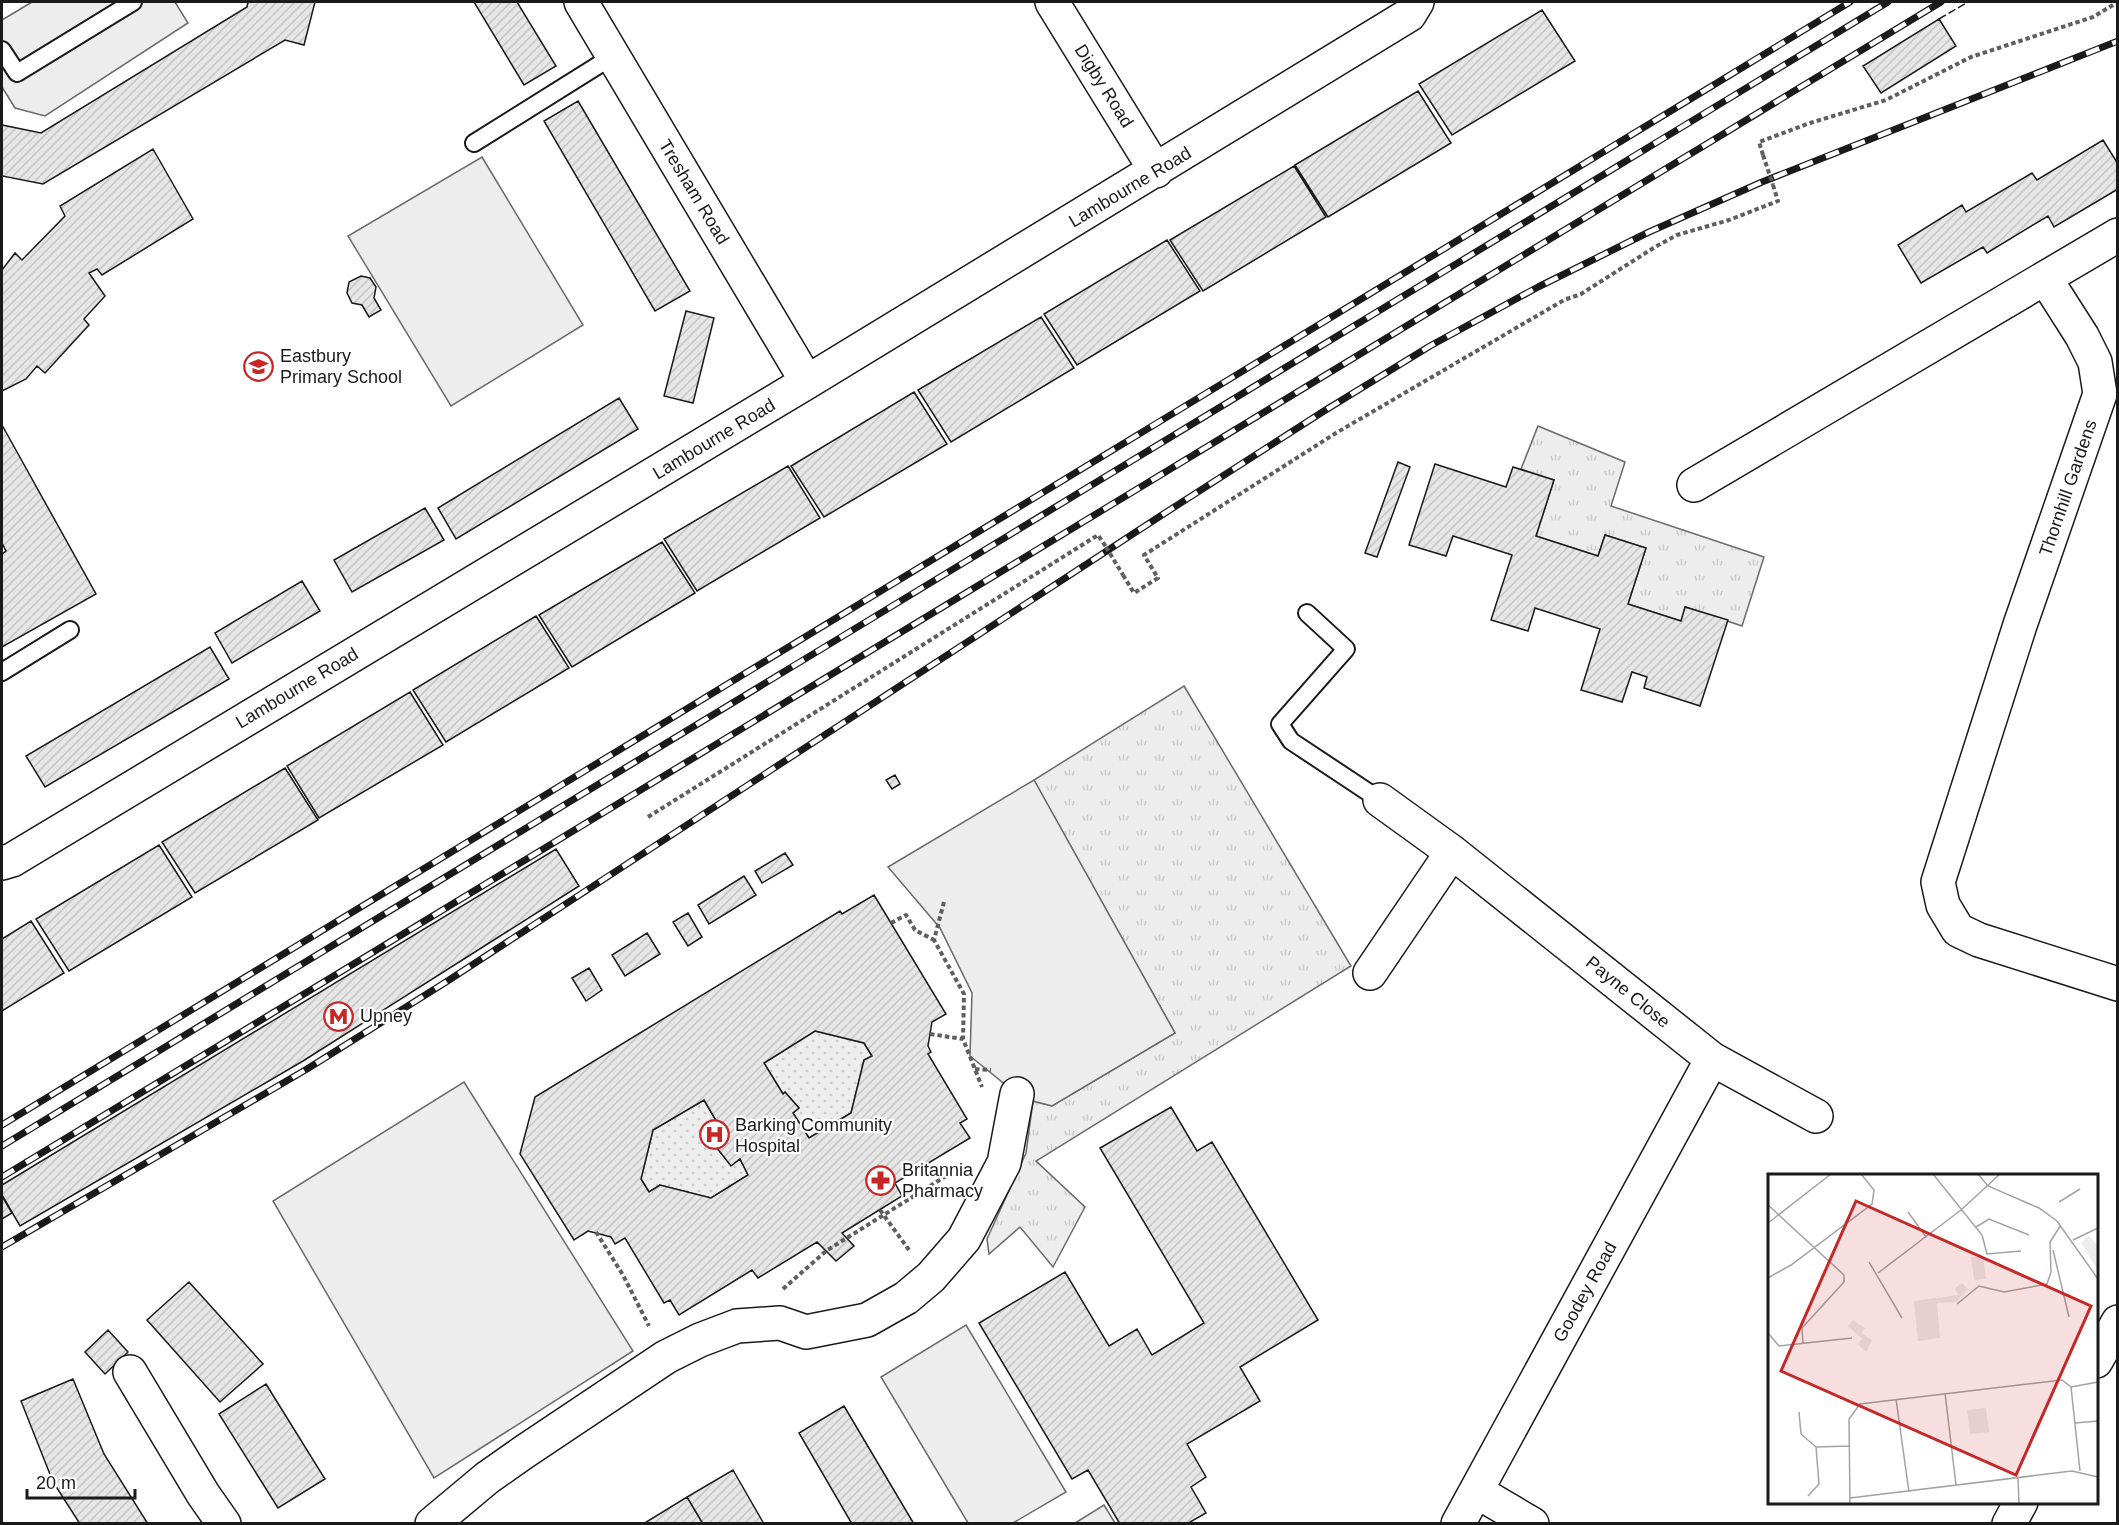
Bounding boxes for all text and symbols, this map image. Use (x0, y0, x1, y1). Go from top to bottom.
street label: Digby Road (1071, 41, 1137, 131)
street label: Tresham Road (655, 136, 733, 248)
street label: Lambourne Road (1065, 143, 1195, 231)
place label: Eastbury Primary School (280, 346, 402, 387)
school or university icon: Eastbury Primary School (243, 350, 275, 382)
street label: Lambourne Road (649, 395, 779, 483)
street label: Thornhill Gardens (2035, 417, 2101, 559)
street label: Lambourne Road (232, 644, 362, 732)
street label: Payne Close (1582, 952, 1674, 1032)
metro station icon: Upney (323, 1000, 355, 1032)
place label: Upney (360, 1006, 412, 1026)
place label: Barking Community Hospital (735, 1115, 892, 1156)
hospital icon: Barking Community Hospital (698, 1119, 730, 1151)
place label: Britannia Pharmacy (902, 1160, 983, 1201)
pharmacy icon: Britannia Pharmacy (865, 1164, 897, 1196)
inset map (1768, 1174, 2098, 1504)
street label: Goodey Road (1549, 1239, 1621, 1345)
scale bar (27, 1462, 135, 1500)
text: 20 m (36, 1473, 76, 1493)

